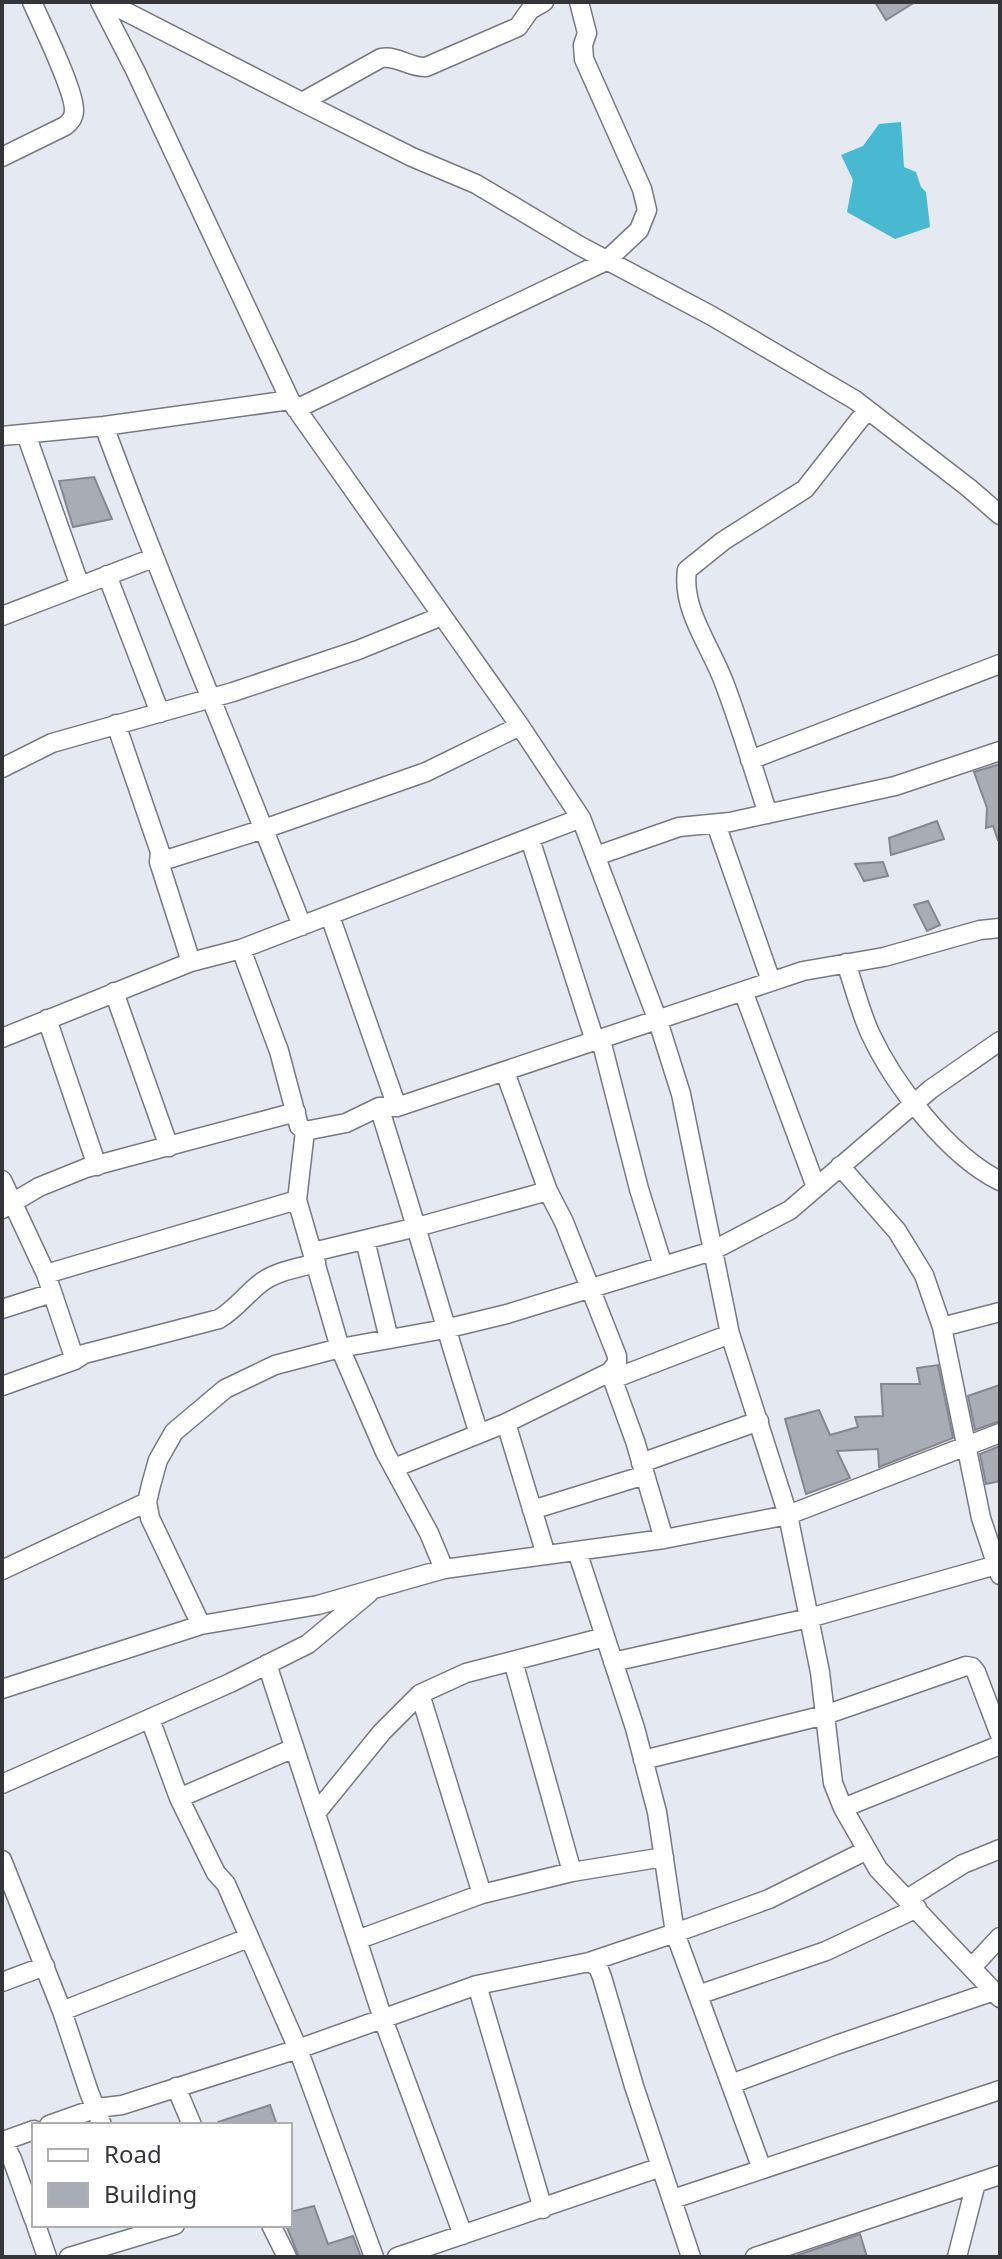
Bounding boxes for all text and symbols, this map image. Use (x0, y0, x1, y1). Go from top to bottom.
legend (32, 2123, 292, 2227)
text: Road (104, 2137, 162, 2170)
text: Building (104, 2177, 197, 2210)

